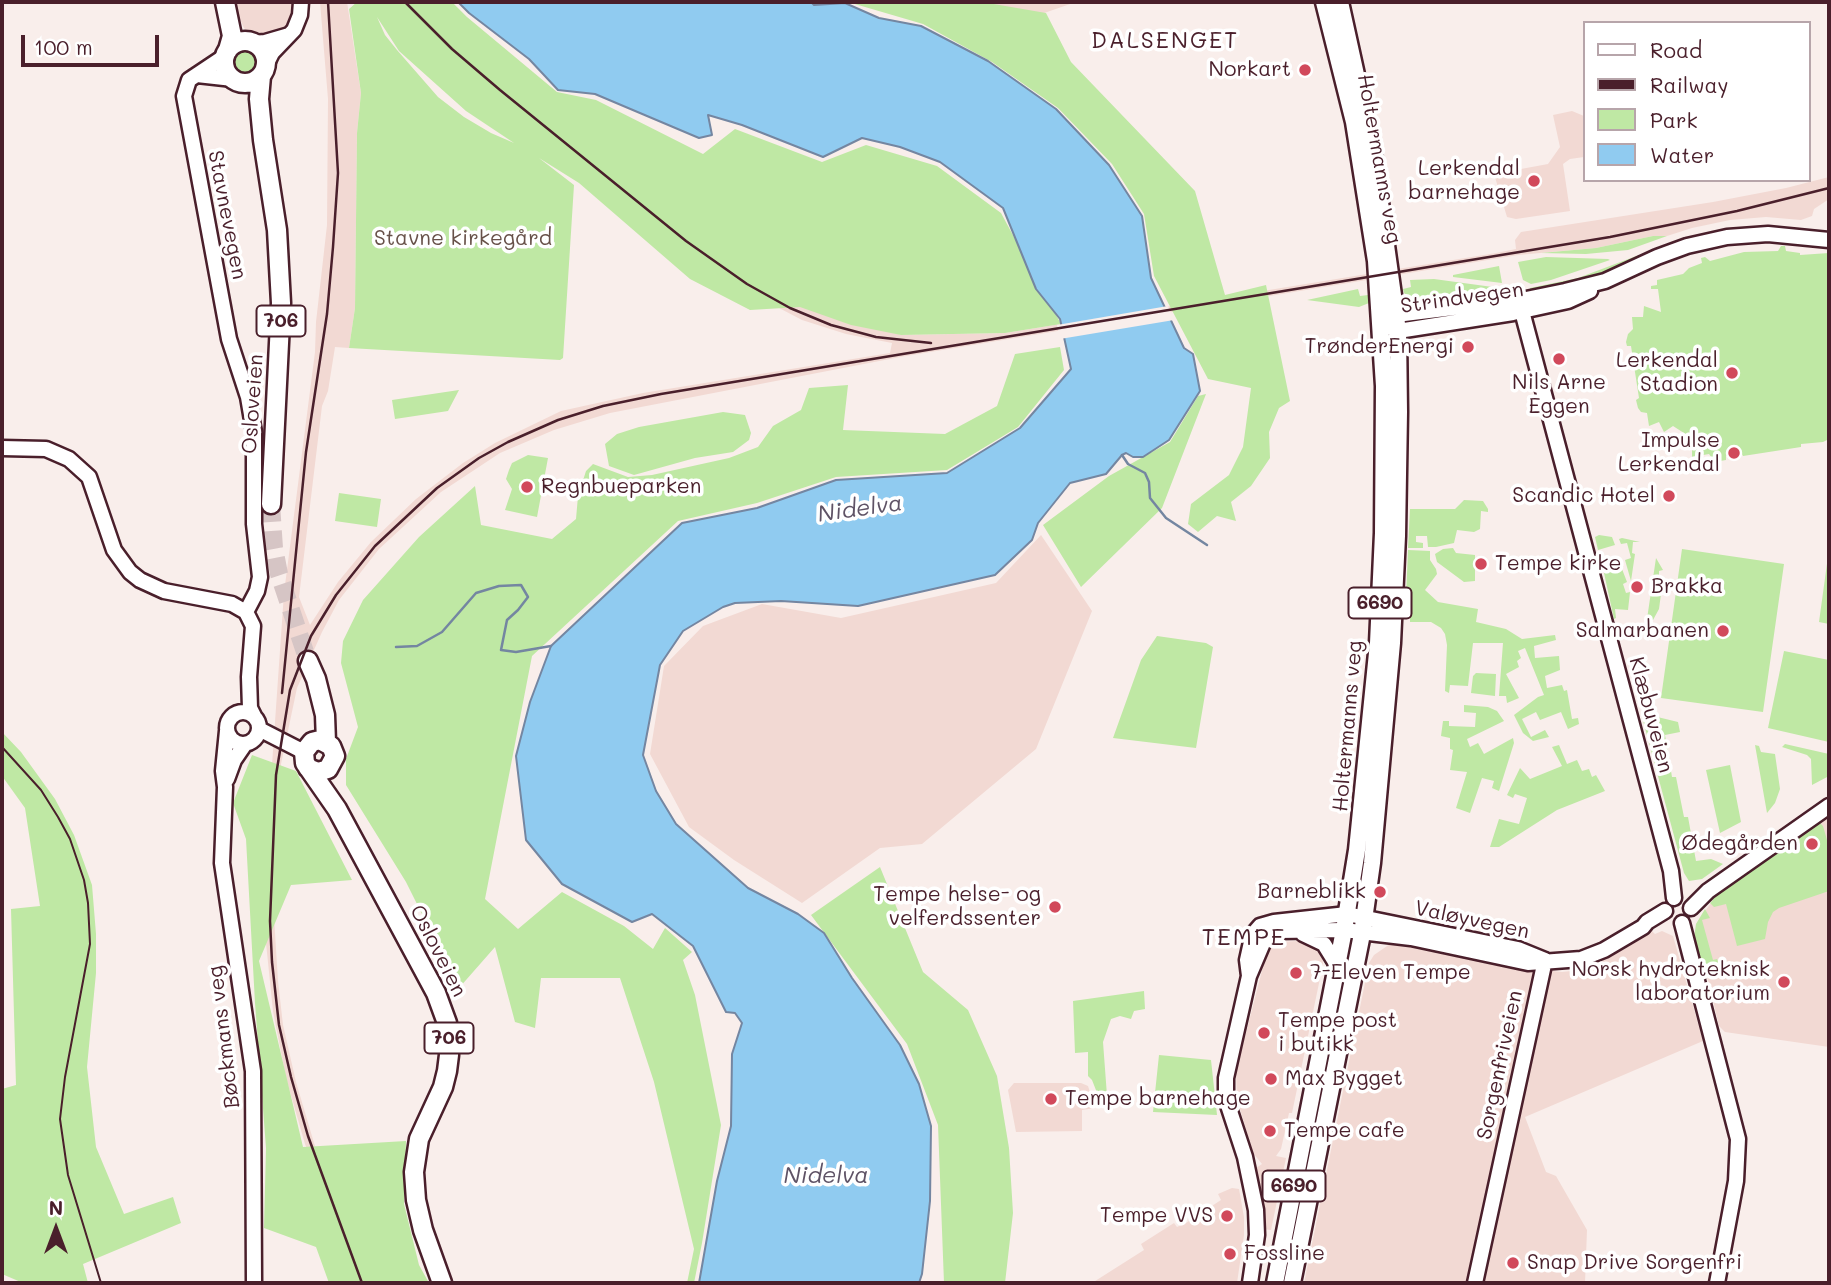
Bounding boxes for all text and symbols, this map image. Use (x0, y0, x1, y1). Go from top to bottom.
scale bar (24, 21, 163, 65)
legend (1582, 21, 1810, 182)
district label: DALSENGET (1092, 27, 1238, 55)
text: 100 m (34, 33, 93, 60)
text: Road (1650, 36, 1702, 63)
place label: Norkart (1208, 57, 1291, 83)
marker: Norkart (1297, 62, 1313, 78)
text: Railway (1650, 71, 1729, 98)
street label: Holtermanns veg (1352, 72, 1406, 246)
text: Park (1650, 106, 1698, 133)
text: Water (1650, 141, 1714, 168)
street label: Stavnevegen (202, 148, 252, 282)
place label: Lerkendal barnehage (1408, 156, 1520, 206)
marker: Lerkendal barnehage (1526, 173, 1542, 189)
park label: Stavne kirkegård (374, 226, 552, 252)
street label: Strindvegen (1399, 277, 1525, 319)
road number: 706 (256, 306, 306, 336)
place label: TrønderEnergi (1305, 334, 1454, 360)
marker: TrønderEnergi (1460, 339, 1476, 355)
place label: Lerkendal Stadion (1616, 348, 1718, 398)
marker: Nils Arne Eggen (1551, 351, 1567, 367)
street label: Osloveien (237, 353, 269, 455)
marker: Lerkendal Stadion (1724, 365, 1740, 381)
place label: Nils Arne Eggen (1512, 370, 1606, 420)
place label: Impulse Lerkendal (1618, 428, 1720, 478)
marker: Impulse Lerkendal (1726, 445, 1742, 461)
place label: Regnbueparken (541, 474, 702, 500)
marker: Regnbueparken (519, 479, 535, 495)
place label: Scandic Hotel (1512, 483, 1655, 509)
marker: Scandic Hotel (1661, 488, 1677, 504)
water label: Nidelva (816, 489, 904, 529)
place label: Tempe kirke (1495, 551, 1621, 577)
marker: Tempe kirke (1473, 556, 1489, 572)
place label: Brakka (1651, 574, 1723, 600)
marker: Brakka (1629, 579, 1645, 595)
road number: 6690 (1348, 588, 1412, 618)
place label: Salmarbanen (1576, 618, 1709, 644)
marker: Salmarbanen (1715, 623, 1731, 639)
street label: Holtermanns veg (1328, 639, 1368, 813)
street label: Klæbuveien (1623, 654, 1679, 776)
place label: Ødegården (1681, 831, 1798, 857)
marker: Ødegården (1804, 836, 1820, 852)
place label: Barneblikk (1257, 879, 1366, 905)
place label: Tempe helse- og velferdssenter (873, 882, 1041, 932)
marker: Barneblikk (1372, 884, 1388, 900)
street label: Valøyvegen (1412, 896, 1532, 944)
marker: Tempe helse- og velferdssenter (1047, 899, 1063, 915)
street label: Osloveien (404, 901, 472, 1001)
district label: TEMPE (1202, 924, 1286, 952)
place label: Norsk hydroteknisk laboratorium (1572, 957, 1770, 1007)
place label: 7-Eleven Tempe (1310, 960, 1471, 986)
street label: Bøckmans veg (203, 964, 245, 1110)
marker: 7-Eleven Tempe (1288, 965, 1304, 981)
marker: Norsk hydroteknisk laboratorium (1776, 974, 1792, 990)
street label: Sorgenfriveien (1472, 988, 1528, 1142)
place label: Tempe post i butikk (1278, 1008, 1397, 1058)
road number: 706 (424, 1022, 474, 1054)
marker: Tempe post i butikk (1256, 1025, 1272, 1041)
place label: Max Bygget (1285, 1066, 1403, 1092)
marker: Max Bygget (1263, 1071, 1279, 1087)
place label: Tempe barnehage (1065, 1086, 1251, 1112)
marker: Tempe barnehage (1043, 1091, 1059, 1107)
place label: Tempe cafe (1284, 1118, 1405, 1144)
marker: Tempe cafe (1262, 1123, 1278, 1139)
water label: Nidelva (783, 1162, 869, 1190)
road number: 6690 (1262, 1170, 1326, 1202)
north arrow (21, 1194, 91, 1264)
text: N (49, 1195, 63, 1220)
place label: Tempe VVS (1100, 1203, 1213, 1229)
marker: Tempe VVS (1219, 1208, 1235, 1224)
place label: Fossline (1244, 1241, 1325, 1267)
marker: Fossline (1222, 1246, 1238, 1262)
place label: Snap Drive Sorgenfri (1527, 1250, 1742, 1276)
marker: Snap Drive Sorgenfri (1505, 1255, 1521, 1271)

